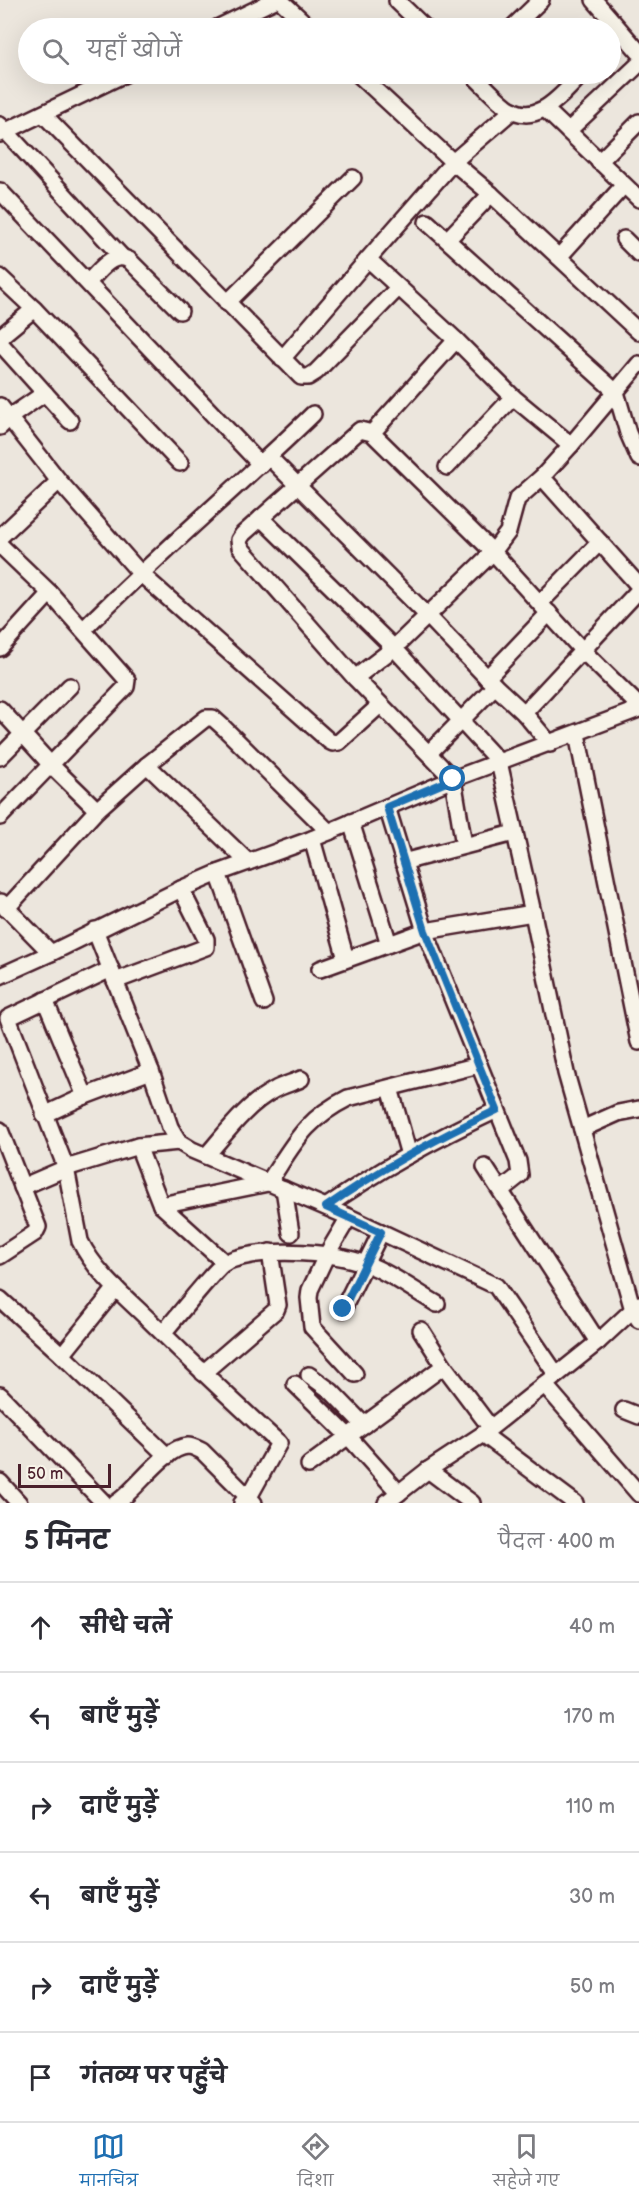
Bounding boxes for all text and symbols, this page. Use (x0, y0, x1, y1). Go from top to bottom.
search box (18, 18, 621, 84)
icon: search (39, 35, 72, 68)
text: यहाँ खोजें (87, 37, 182, 64)
route start (439, 765, 465, 791)
route end (329, 1295, 355, 1321)
scale bar (18, 1461, 111, 1488)
text: 50 m (27, 1465, 63, 1484)
text: 5 मिनट (24, 1526, 109, 1557)
text: पैदल · 400 m (498, 1530, 615, 1554)
icon: ahead (24, 1611, 57, 1644)
text: सीधे चलें (81, 1613, 171, 1640)
text: 40 m (569, 1615, 615, 1639)
icon: left (24, 1701, 57, 1734)
text: बाएँ मुड़ें (81, 1703, 159, 1730)
text: 170 m (564, 1705, 615, 1729)
icon: right (24, 1791, 57, 1824)
text: दाएँ मुड़ें (81, 1793, 158, 1820)
text: 110 m (566, 1795, 615, 1819)
icon: left (24, 1881, 57, 1914)
text: बाएँ मुड़ें (81, 1883, 159, 1910)
text: 30 m (569, 1885, 615, 1909)
icon: right (24, 1971, 57, 2004)
text: दाएँ मुड़ें (81, 1973, 158, 2000)
text: 50 m (570, 1975, 615, 1999)
icon: arrive (24, 2061, 57, 2094)
text: गंतव्य पर पहुँचे (81, 2063, 227, 2090)
tab: मानचित्र (80, 2130, 138, 2198)
tab: दिशा (297, 2130, 334, 2198)
tab: सहेजे गए (493, 2130, 559, 2198)

